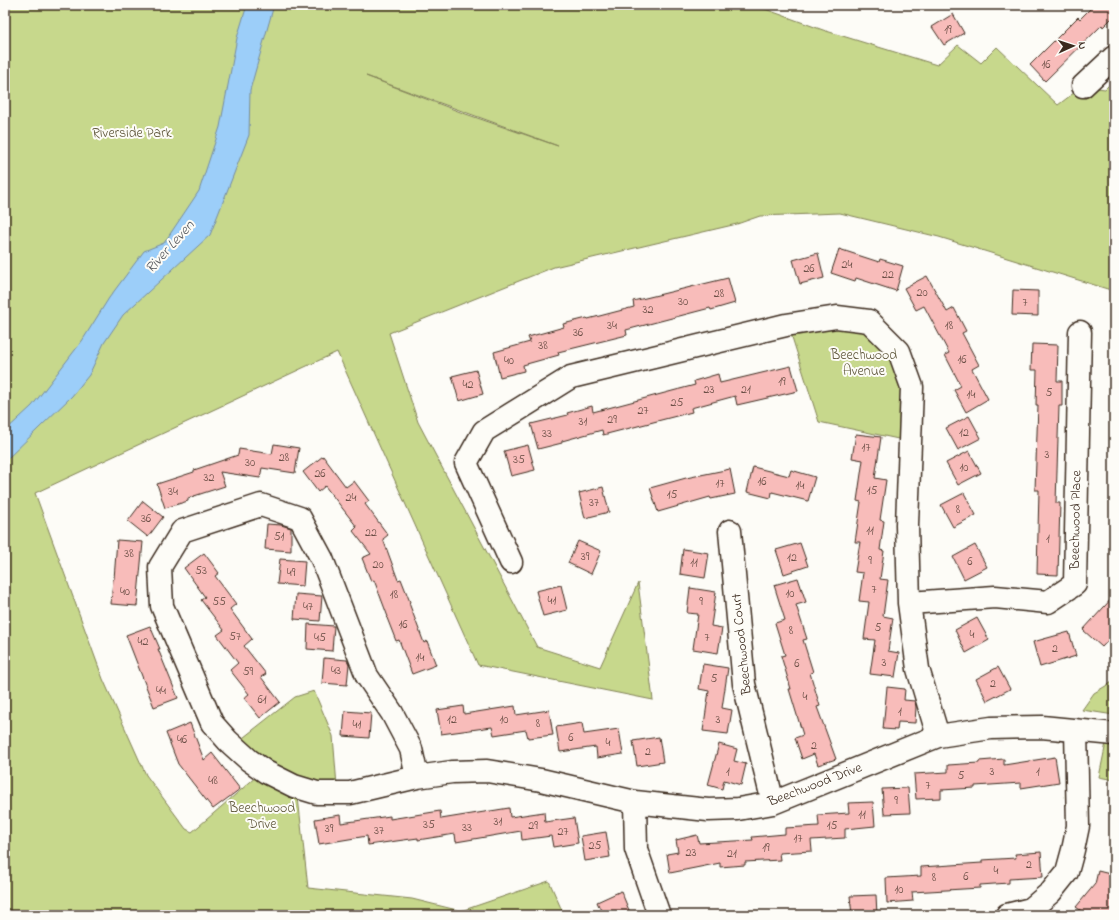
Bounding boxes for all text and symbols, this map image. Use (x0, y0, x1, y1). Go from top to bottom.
house number: 19 (944, 21, 952, 39)
north arrow (1053, 26, 1093, 66)
text: N (1074, 41, 1090, 50)
house number: 16 (1041, 56, 1051, 74)
park label: Riverside Park (92, 123, 173, 144)
water label: River Leven (140, 215, 200, 279)
house number: 24 (842, 256, 853, 274)
house number: 26 (803, 260, 815, 278)
house number: 22 (882, 266, 894, 284)
house number: 20 (916, 284, 928, 302)
house number: 28 (714, 285, 725, 303)
house number: 30 (678, 293, 688, 311)
house number: 7 (1023, 294, 1028, 312)
house number: 32 (643, 301, 653, 319)
house number: 34 (607, 317, 617, 335)
house number: 18 (945, 317, 954, 335)
house number: 36 (573, 324, 584, 342)
house number: 38 (538, 337, 548, 355)
park label: Beechwood Avenue (830, 345, 897, 382)
house number: 16 (957, 351, 967, 369)
house number: 40 (504, 352, 514, 370)
house number: 19 (778, 373, 786, 391)
house number: 42 (463, 376, 473, 394)
house number: 23 (704, 381, 715, 399)
house number: 21 (741, 381, 751, 399)
house number: 5 (1046, 384, 1053, 402)
house number: 14 (967, 386, 975, 404)
house number: 25 (671, 394, 684, 412)
house number: 27 (638, 402, 649, 420)
house number: 29 (607, 411, 617, 429)
house number: 31 (579, 413, 588, 431)
house number: 12 (959, 424, 969, 442)
house number: 33 (542, 425, 552, 443)
house number: 17 (862, 439, 870, 457)
house number: 3 (1045, 446, 1050, 464)
house number: 28 (279, 449, 290, 467)
house number: 35 (513, 451, 525, 469)
house number: 30 (245, 454, 255, 472)
house number: 10 (959, 459, 969, 477)
house number: 26 (314, 465, 326, 483)
house number: 32 (204, 469, 214, 487)
street label: Beechwood Place (1065, 469, 1087, 571)
house number: 16 (757, 473, 767, 491)
house number: 17 (716, 475, 724, 493)
house number: 14 (796, 477, 804, 495)
house number: 15 (867, 482, 877, 500)
house number: 34 (168, 483, 178, 501)
house number: 15 (667, 486, 677, 504)
house number: 24 (346, 489, 357, 507)
house number: 37 (589, 494, 599, 512)
house number: 8 (956, 501, 961, 519)
house number: 36 (141, 510, 152, 528)
house number: 11 (866, 522, 874, 540)
house number: 22 (365, 524, 377, 542)
house number: 51 (274, 528, 285, 546)
house number: 1 (1046, 530, 1050, 548)
house number: 38 (124, 545, 134, 563)
house number: 39 (581, 548, 590, 566)
house number: 12 (787, 549, 797, 567)
house number: 9 (868, 552, 872, 570)
house number: 6 (967, 553, 973, 571)
house number: 11 (690, 554, 698, 572)
house number: 20 (372, 556, 384, 574)
house number: 53 (195, 562, 207, 580)
house number: 49 (287, 564, 296, 582)
house number: 7 (872, 581, 877, 599)
house number: 40 (120, 583, 130, 601)
house number: 10 (785, 585, 795, 603)
house number: 18 (390, 586, 399, 604)
house number: 41 (548, 592, 557, 610)
street label: Beechwood Court (726, 592, 758, 697)
house number: 55 (212, 593, 226, 611)
house number: 9 (699, 593, 703, 611)
house number: 47 (303, 598, 313, 616)
house number: 16 (398, 616, 408, 634)
house number: 5 (875, 619, 882, 637)
house number: 8 (789, 622, 794, 640)
house number: 4 (970, 626, 975, 644)
house number: 57 (229, 628, 241, 646)
house number: 45 (314, 629, 326, 647)
house number: 7 (705, 629, 710, 647)
house number: 42 (138, 633, 148, 651)
house number: 2 (1052, 640, 1058, 658)
house number: 14 (416, 649, 424, 667)
house number: 3 (882, 654, 887, 672)
house number: 6 (794, 655, 800, 673)
house number: 43 (331, 662, 341, 680)
house number: 59 (243, 663, 254, 681)
house number: 5 (711, 670, 718, 688)
house number: 2 (990, 675, 996, 693)
house number: 44 (156, 682, 166, 700)
house number: 4 (803, 688, 808, 706)
house number: 61 (257, 691, 267, 709)
house number: 1 (898, 703, 902, 721)
house number: 12 (447, 711, 457, 729)
house number: 10 (499, 711, 509, 729)
house number: 3 (716, 711, 721, 729)
house number: 8 (536, 715, 541, 733)
house number: 41 (353, 716, 362, 734)
house number: 6 (568, 729, 574, 747)
house number: 46 (177, 731, 188, 749)
house number: 4 (606, 734, 611, 752)
house number: 2 (811, 737, 817, 755)
house number: 2 (645, 743, 651, 761)
street label: Beechwood Drive (764, 757, 866, 813)
house number: 1 (726, 763, 730, 781)
house number: 3 (990, 763, 995, 781)
house number: 1 (1036, 763, 1040, 781)
house number: 5 (958, 767, 965, 785)
house number: 48 (208, 772, 218, 790)
house number: 7 (926, 777, 931, 795)
house number: 9 (894, 792, 898, 810)
park label: Beechwood Drive (228, 798, 295, 835)
house number: 11 (858, 806, 866, 824)
house number: 31 (494, 813, 503, 831)
house number: 35 (423, 816, 435, 834)
house number: 29 (528, 817, 538, 835)
house number: 15 (827, 817, 837, 835)
house number: 33 (462, 819, 472, 837)
house number: 39 (325, 820, 334, 838)
house number: 37 (374, 822, 384, 840)
house number: 27 (558, 823, 569, 841)
house number: 17 (794, 830, 802, 848)
house number: 25 (589, 837, 602, 855)
house number: 19 (762, 839, 770, 857)
house number: 23 (686, 844, 697, 862)
house number: 21 (727, 845, 737, 863)
house number: 2 (1026, 856, 1032, 874)
house number: 4 (994, 862, 999, 880)
house number: 6 (963, 868, 969, 886)
house number: 8 (932, 869, 937, 887)
house number: 10 (894, 881, 904, 899)

